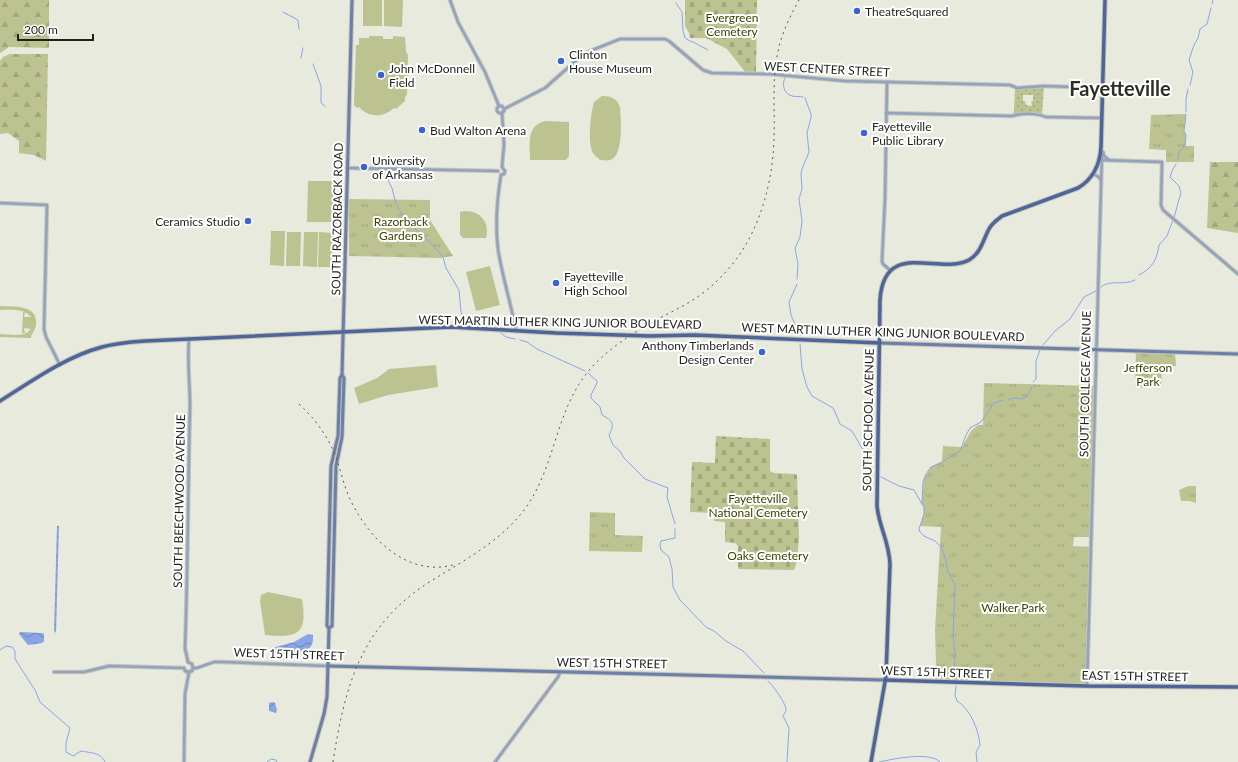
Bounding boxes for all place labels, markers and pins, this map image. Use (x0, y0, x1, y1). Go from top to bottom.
place label: TheatreSquared (865, 4, 949, 19)
marker: TheatreSquared (852, 6, 862, 16)
place label: Clinton House Museum (569, 47, 652, 76)
marker: Clinton House Museum (556, 56, 566, 66)
place label: John McDonnell Field (389, 61, 475, 90)
marker: John McDonnell Field (376, 70, 386, 80)
place label: Fayetteville Public Library (872, 119, 944, 148)
place label: Bud Walton Arena (430, 123, 526, 138)
marker: Bud Walton Arena (417, 125, 427, 135)
marker: Fayetteville Public Library (859, 128, 869, 138)
place label: University of Arkansas (372, 153, 433, 182)
marker: University of Arkansas (359, 162, 369, 172)
place label: Ceramics Studio (155, 214, 240, 229)
marker: Ceramics Studio (243, 216, 253, 226)
place label: Fayetteville High School (564, 269, 627, 298)
marker: Fayetteville High School (551, 278, 561, 288)
place label: Anthony Timberlands Design Center (642, 338, 755, 367)
marker: Anthony Timberlands Design Center (757, 347, 767, 357)

